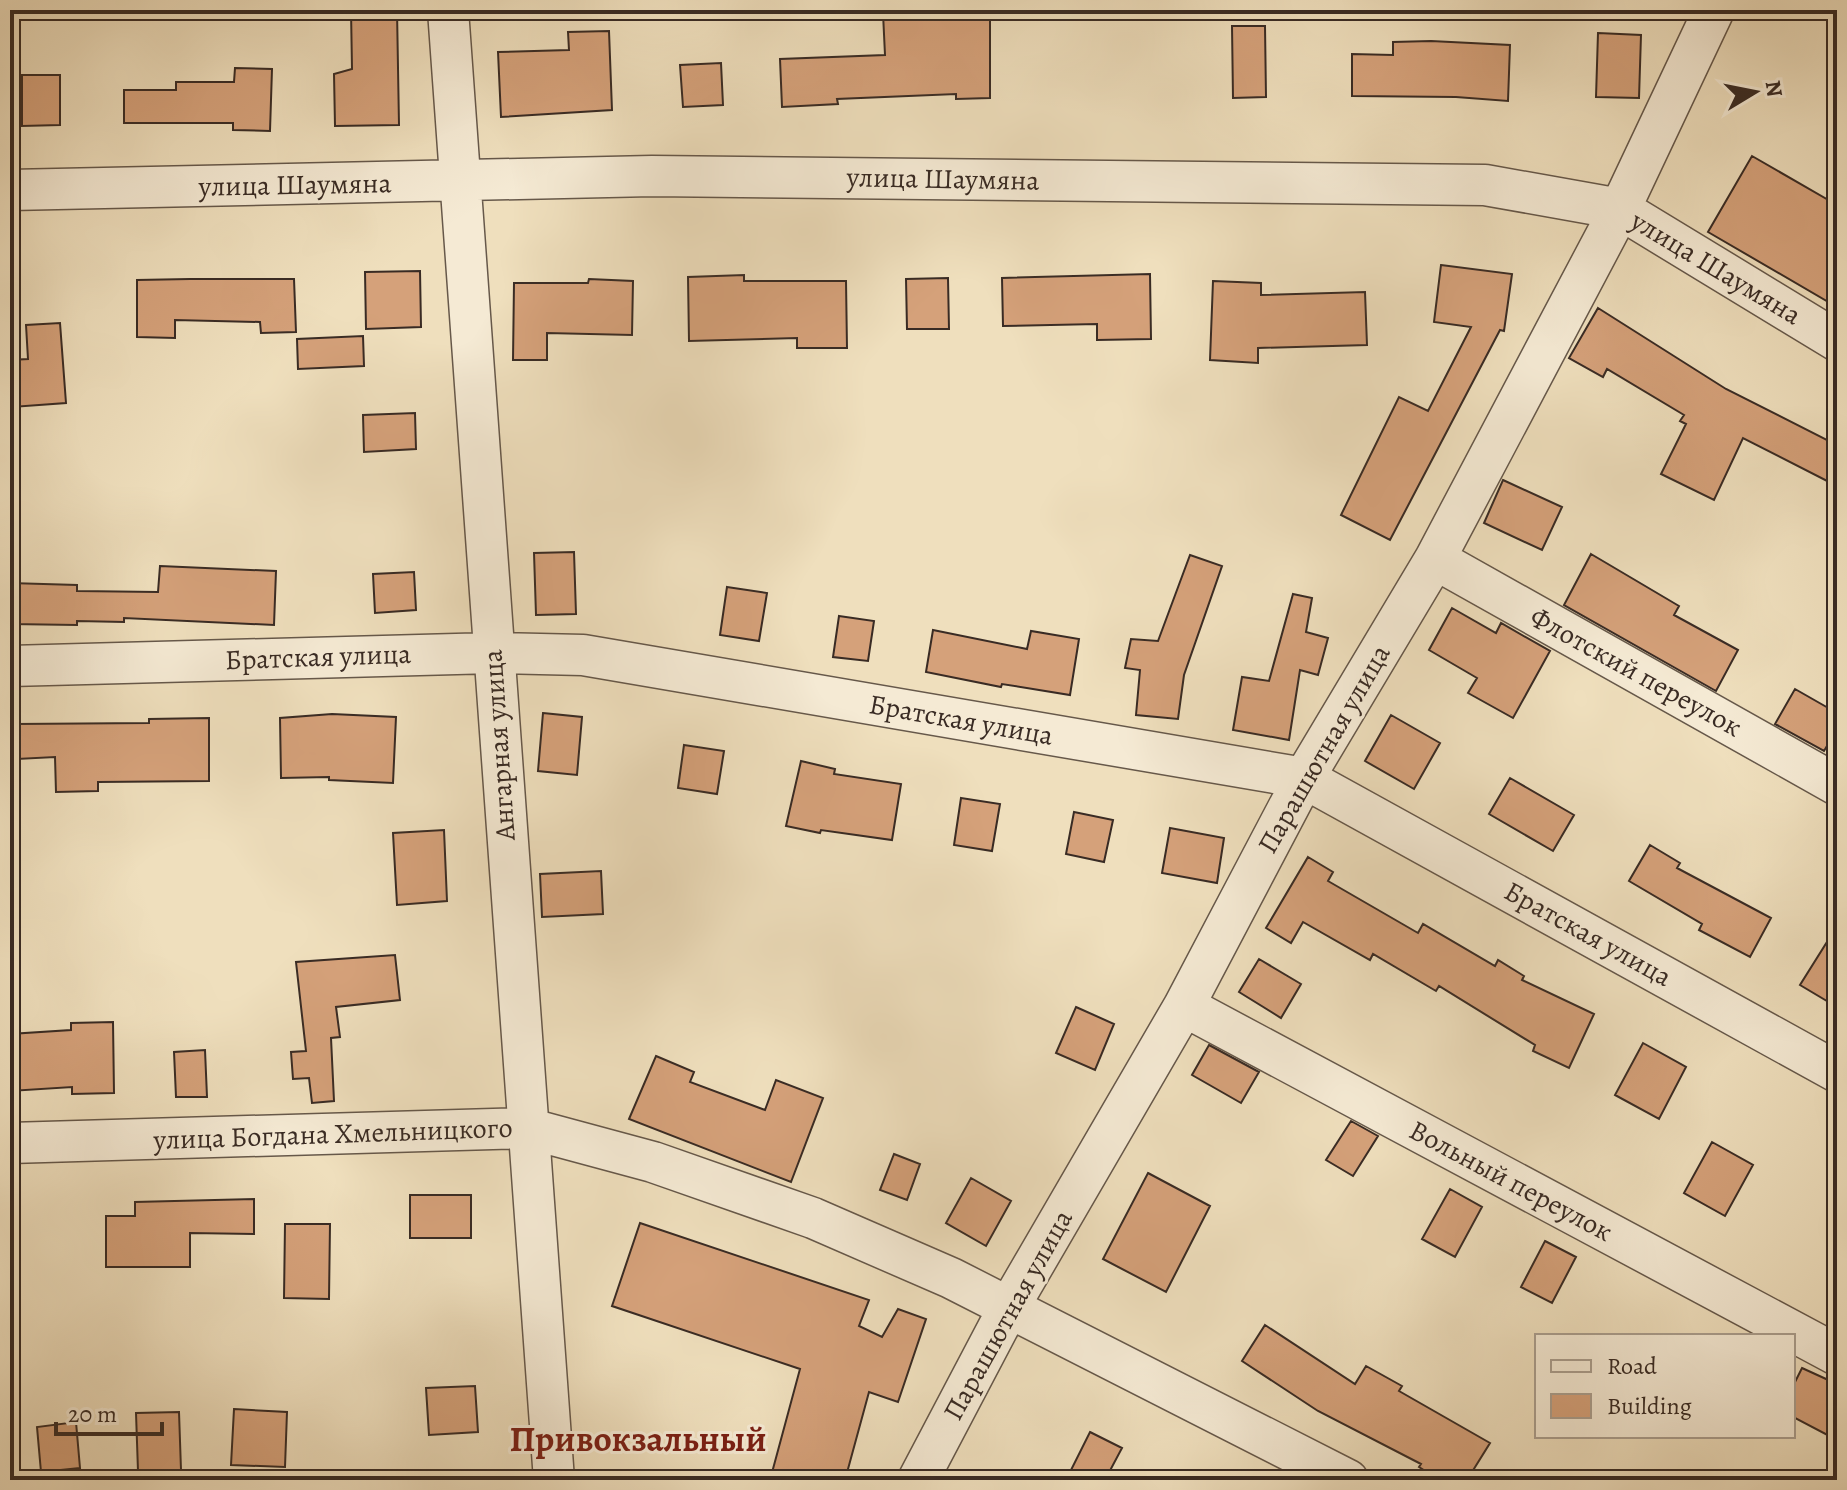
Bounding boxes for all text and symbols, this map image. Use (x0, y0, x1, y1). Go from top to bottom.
north arrow (1715, 52, 1795, 132)
text: N (1758, 78, 1790, 99)
street label: улица Шаумяна (845, 158, 1040, 200)
street label: улица Шаумяна (197, 164, 392, 206)
street label: улица Шаумяна (1623, 202, 1809, 334)
street label: Флотский переулок (1523, 598, 1749, 746)
street label: Братская улица (224, 635, 412, 679)
street label: Парашютная улица (1249, 637, 1399, 860)
street label: Ангарная улица (473, 648, 525, 843)
street label: Братская улица (866, 685, 1056, 755)
street label: Братская улица (1497, 872, 1679, 996)
street label: улица Богдана Хмельницкого (152, 1109, 513, 1159)
street label: Вольный переулок (1403, 1111, 1619, 1251)
street label: Парашютная улица (934, 1203, 1082, 1427)
legend (1535, 1334, 1795, 1438)
text: Road (1607, 1350, 1657, 1382)
scale bar (56, 1386, 162, 1436)
text: Building (1607, 1390, 1692, 1422)
text: 20 m (68, 1398, 117, 1430)
district label: Привокзальный (509, 1414, 767, 1463)

